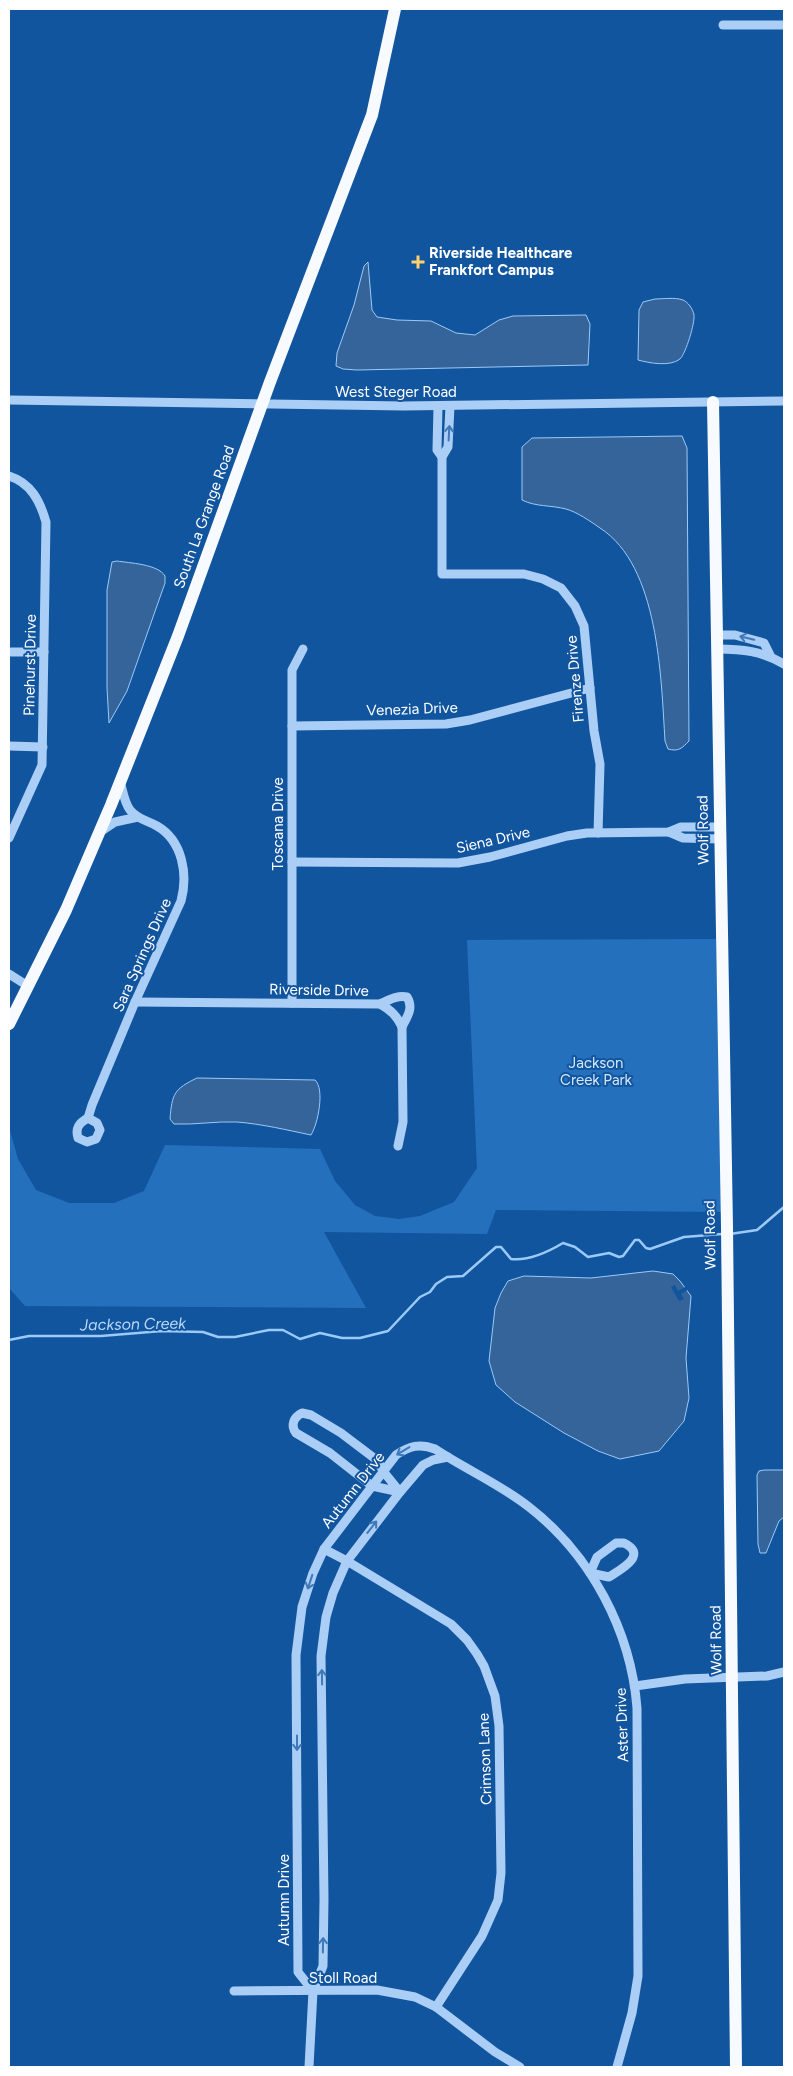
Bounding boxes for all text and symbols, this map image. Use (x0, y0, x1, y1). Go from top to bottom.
place label: Riverside Healthcare Frankfort Campus (429, 244, 573, 279)
marker: Riverside Healthcare Frankfort Campus (411, 255, 425, 269)
street label: West Steger Road (335, 383, 457, 401)
one-way arrow (445, 425, 454, 441)
street label: South La Grange Road (170, 443, 238, 591)
street label: Pinehurst Drive (20, 614, 40, 716)
one-way arrow (740, 632, 756, 642)
street label: Firenze Drive (562, 635, 588, 723)
street label: Venezia Drive (366, 698, 458, 720)
street label: Toscana Drive (269, 777, 287, 871)
street label: Wolf Road (693, 795, 713, 865)
street label: Siena Drive (454, 823, 532, 857)
street label: Sara Springs Drive (109, 895, 175, 1015)
street label: Riverside Drive (269, 980, 369, 1000)
park label: Jackson Creek Park (560, 1054, 633, 1089)
street label: Wolf Road (700, 1200, 720, 1270)
water label: Jackson Creek (79, 1314, 187, 1334)
one-way arrow (397, 1447, 411, 1457)
street label: Autumn Drive (318, 1448, 388, 1532)
one-way arrow (367, 1521, 378, 1534)
one-way arrow (305, 1574, 315, 1590)
street label: Wolf Road (706, 1605, 726, 1675)
one-way arrow (317, 1669, 327, 1686)
street label: Aster Drive (612, 1687, 632, 1763)
street label: Crimson Lane (474, 1713, 496, 1805)
one-way arrow (292, 1734, 302, 1751)
street label: Autumn Drive (275, 1854, 293, 1946)
one-way arrow (319, 1937, 328, 1953)
street label: Stoll Road (309, 1969, 377, 1987)

